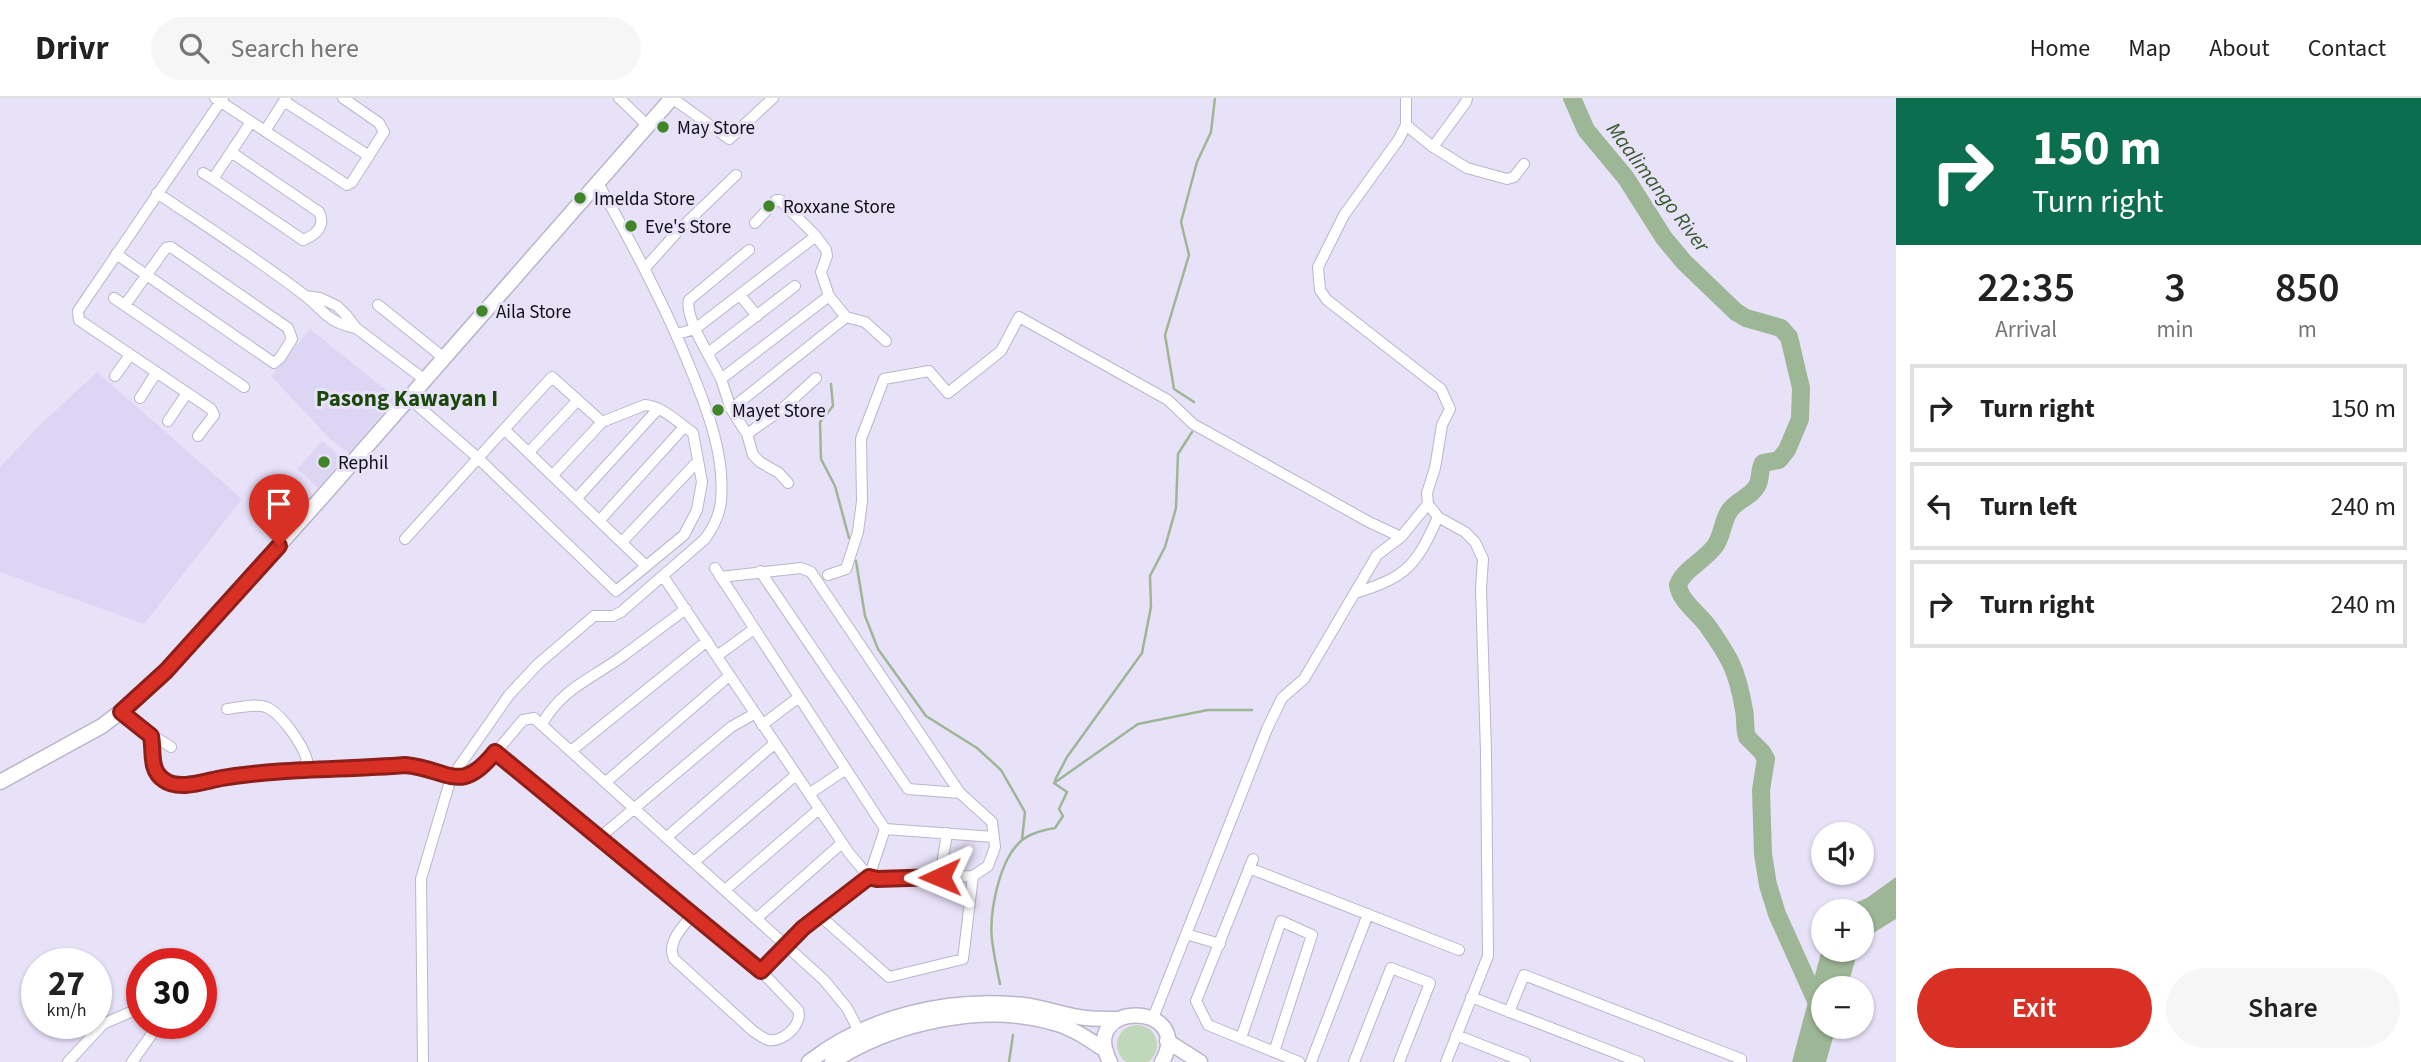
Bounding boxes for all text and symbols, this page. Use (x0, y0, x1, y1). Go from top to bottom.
search box (151, 17, 641, 80)
text: Drivr (35, 25, 109, 72)
icon: search (175, 29, 213, 67)
text: Search here (231, 30, 359, 67)
text: Home (2030, 31, 2090, 66)
text: Map (2128, 31, 2171, 66)
text: About (2209, 31, 2270, 66)
text: Contact (2308, 31, 2386, 66)
text: 150 m (2032, 114, 2161, 184)
place label: May Store (677, 115, 755, 142)
water label: Maalimango River (1599, 116, 1717, 259)
marker: May Store (655, 119, 671, 135)
icon: right (1917, 126, 2008, 217)
text: Turn right (2032, 179, 2163, 225)
place label: Imelda Store (594, 186, 695, 213)
marker: Imelda Store (572, 190, 588, 206)
place label: Roxxane Store (783, 194, 896, 221)
marker: Roxxane Store (761, 198, 777, 214)
place label: Eve's Store (645, 214, 731, 241)
marker: Eve's Store (623, 218, 639, 234)
text: 22:35 (1977, 258, 2075, 318)
text: 3 (2164, 258, 2186, 318)
text: 850 (2275, 258, 2340, 318)
place label: Aila Store (496, 299, 571, 326)
marker: Aila Store (474, 303, 490, 319)
text: Arrival (1995, 313, 2057, 346)
text: min (2156, 313, 2194, 346)
text: m (2298, 313, 2317, 346)
district label: Pasong Kawayan I (316, 382, 498, 415)
icon: right (1921, 389, 1959, 427)
text: Turn right (1980, 390, 2095, 427)
text: 150 m (2330, 390, 2396, 427)
place label: Mayet Store (732, 398, 826, 425)
marker: Mayet Store (710, 402, 726, 418)
place label: Rephil (338, 450, 389, 477)
marker: Rephil (316, 454, 332, 470)
pin (249, 474, 309, 546)
icon: arrive (260, 485, 298, 523)
icon: left (1921, 487, 1959, 525)
text: Turn left (1980, 488, 2077, 525)
text: 240 m (2330, 488, 2396, 525)
icon: right (1921, 585, 1959, 623)
text: Turn right (1980, 586, 2095, 623)
text: 240 m (2330, 586, 2396, 623)
map controls (1811, 822, 1874, 1039)
button: sound (1811, 822, 1874, 885)
position arrow (903, 840, 977, 914)
button: + (1811, 899, 1874, 962)
speed limit sign: 30 (126, 948, 217, 1039)
text: 27 (48, 959, 85, 1009)
button: Exit (1917, 968, 2152, 1048)
button: Share (2166, 968, 2400, 1048)
button: − (1811, 976, 1874, 1039)
text: km/h (47, 998, 86, 1023)

